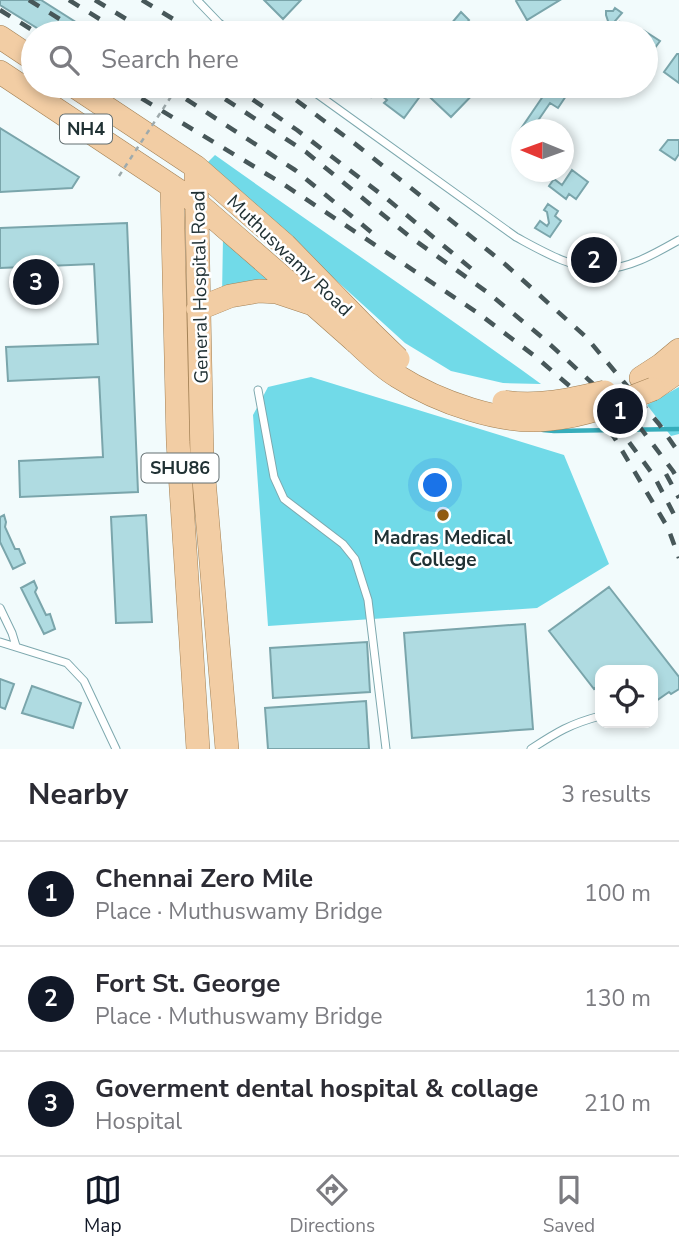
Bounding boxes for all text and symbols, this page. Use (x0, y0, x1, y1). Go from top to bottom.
search box (21, 21, 658, 98)
icon: search (45, 41, 83, 79)
text: Search here (101, 42, 239, 77)
road number: NH4 (60, 114, 112, 144)
north arrow (511, 119, 574, 182)
street label: Muthuswamy Road (221, 189, 358, 322)
street label: General Hospital Road (185, 190, 215, 384)
pin: 2 (571, 234, 617, 286)
pin: 3 (13, 256, 59, 308)
pin: 1 (597, 385, 643, 437)
road number: SHU86 (142, 454, 218, 482)
your location (418, 468, 452, 502)
marker: Madras Medical College (435, 507, 451, 523)
place label: Madras Medical College (374, 525, 512, 573)
map controls (595, 665, 658, 728)
button: locate (595, 665, 658, 728)
text: Nearby (28, 774, 128, 815)
text: 3 results (561, 779, 651, 810)
text: Chennai Zero Mile (95, 861, 313, 896)
text: 1 (44, 878, 58, 909)
text: 100 m (584, 878, 651, 909)
text: Place · Muthuswamy Bridge (95, 896, 383, 927)
text: Fort St. George (95, 966, 280, 1001)
text: 2 (44, 983, 58, 1014)
text: 130 m (584, 983, 651, 1014)
text: Place · Muthuswamy Bridge (95, 1001, 383, 1032)
text: Goverment dental hospital & collage (95, 1071, 538, 1106)
text: 3 (44, 1088, 58, 1119)
text: 210 m (584, 1088, 651, 1119)
text: Hospital (95, 1106, 182, 1137)
tab: Map (84, 1171, 122, 1239)
tab: Directions (289, 1171, 375, 1239)
tab: Saved (543, 1171, 595, 1239)

